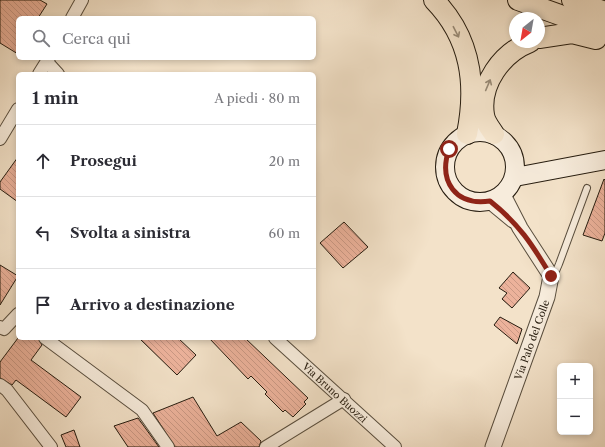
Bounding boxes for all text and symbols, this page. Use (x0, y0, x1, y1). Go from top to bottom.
north arrow (509, 12, 545, 48)
search box (16, 16, 316, 60)
one-way arrow (453, 26, 461, 38)
icon: search (30, 27, 52, 49)
text: Cerca qui (62, 29, 131, 48)
one-way arrow (485, 79, 492, 91)
text: 1 min (32, 88, 79, 108)
text: A piedi · 80 m (214, 90, 300, 106)
route start (440, 140, 458, 158)
icon: ahead (32, 150, 54, 172)
text: Prosegui (70, 151, 137, 170)
text: 20 m (269, 153, 300, 169)
icon: left (32, 222, 54, 244)
text: Svolta a sinistra (70, 223, 190, 242)
text: 60 m (269, 225, 300, 241)
route end (542, 267, 560, 285)
icon: arrive (32, 294, 54, 316)
text: Arrivo a destinazione (70, 295, 235, 314)
street label: Via Palo del Colle (511, 298, 553, 383)
street label: Via Bruno Buozzi (299, 359, 370, 426)
map controls (557, 363, 593, 435)
button: + (557, 363, 593, 399)
button: − (557, 399, 593, 435)

